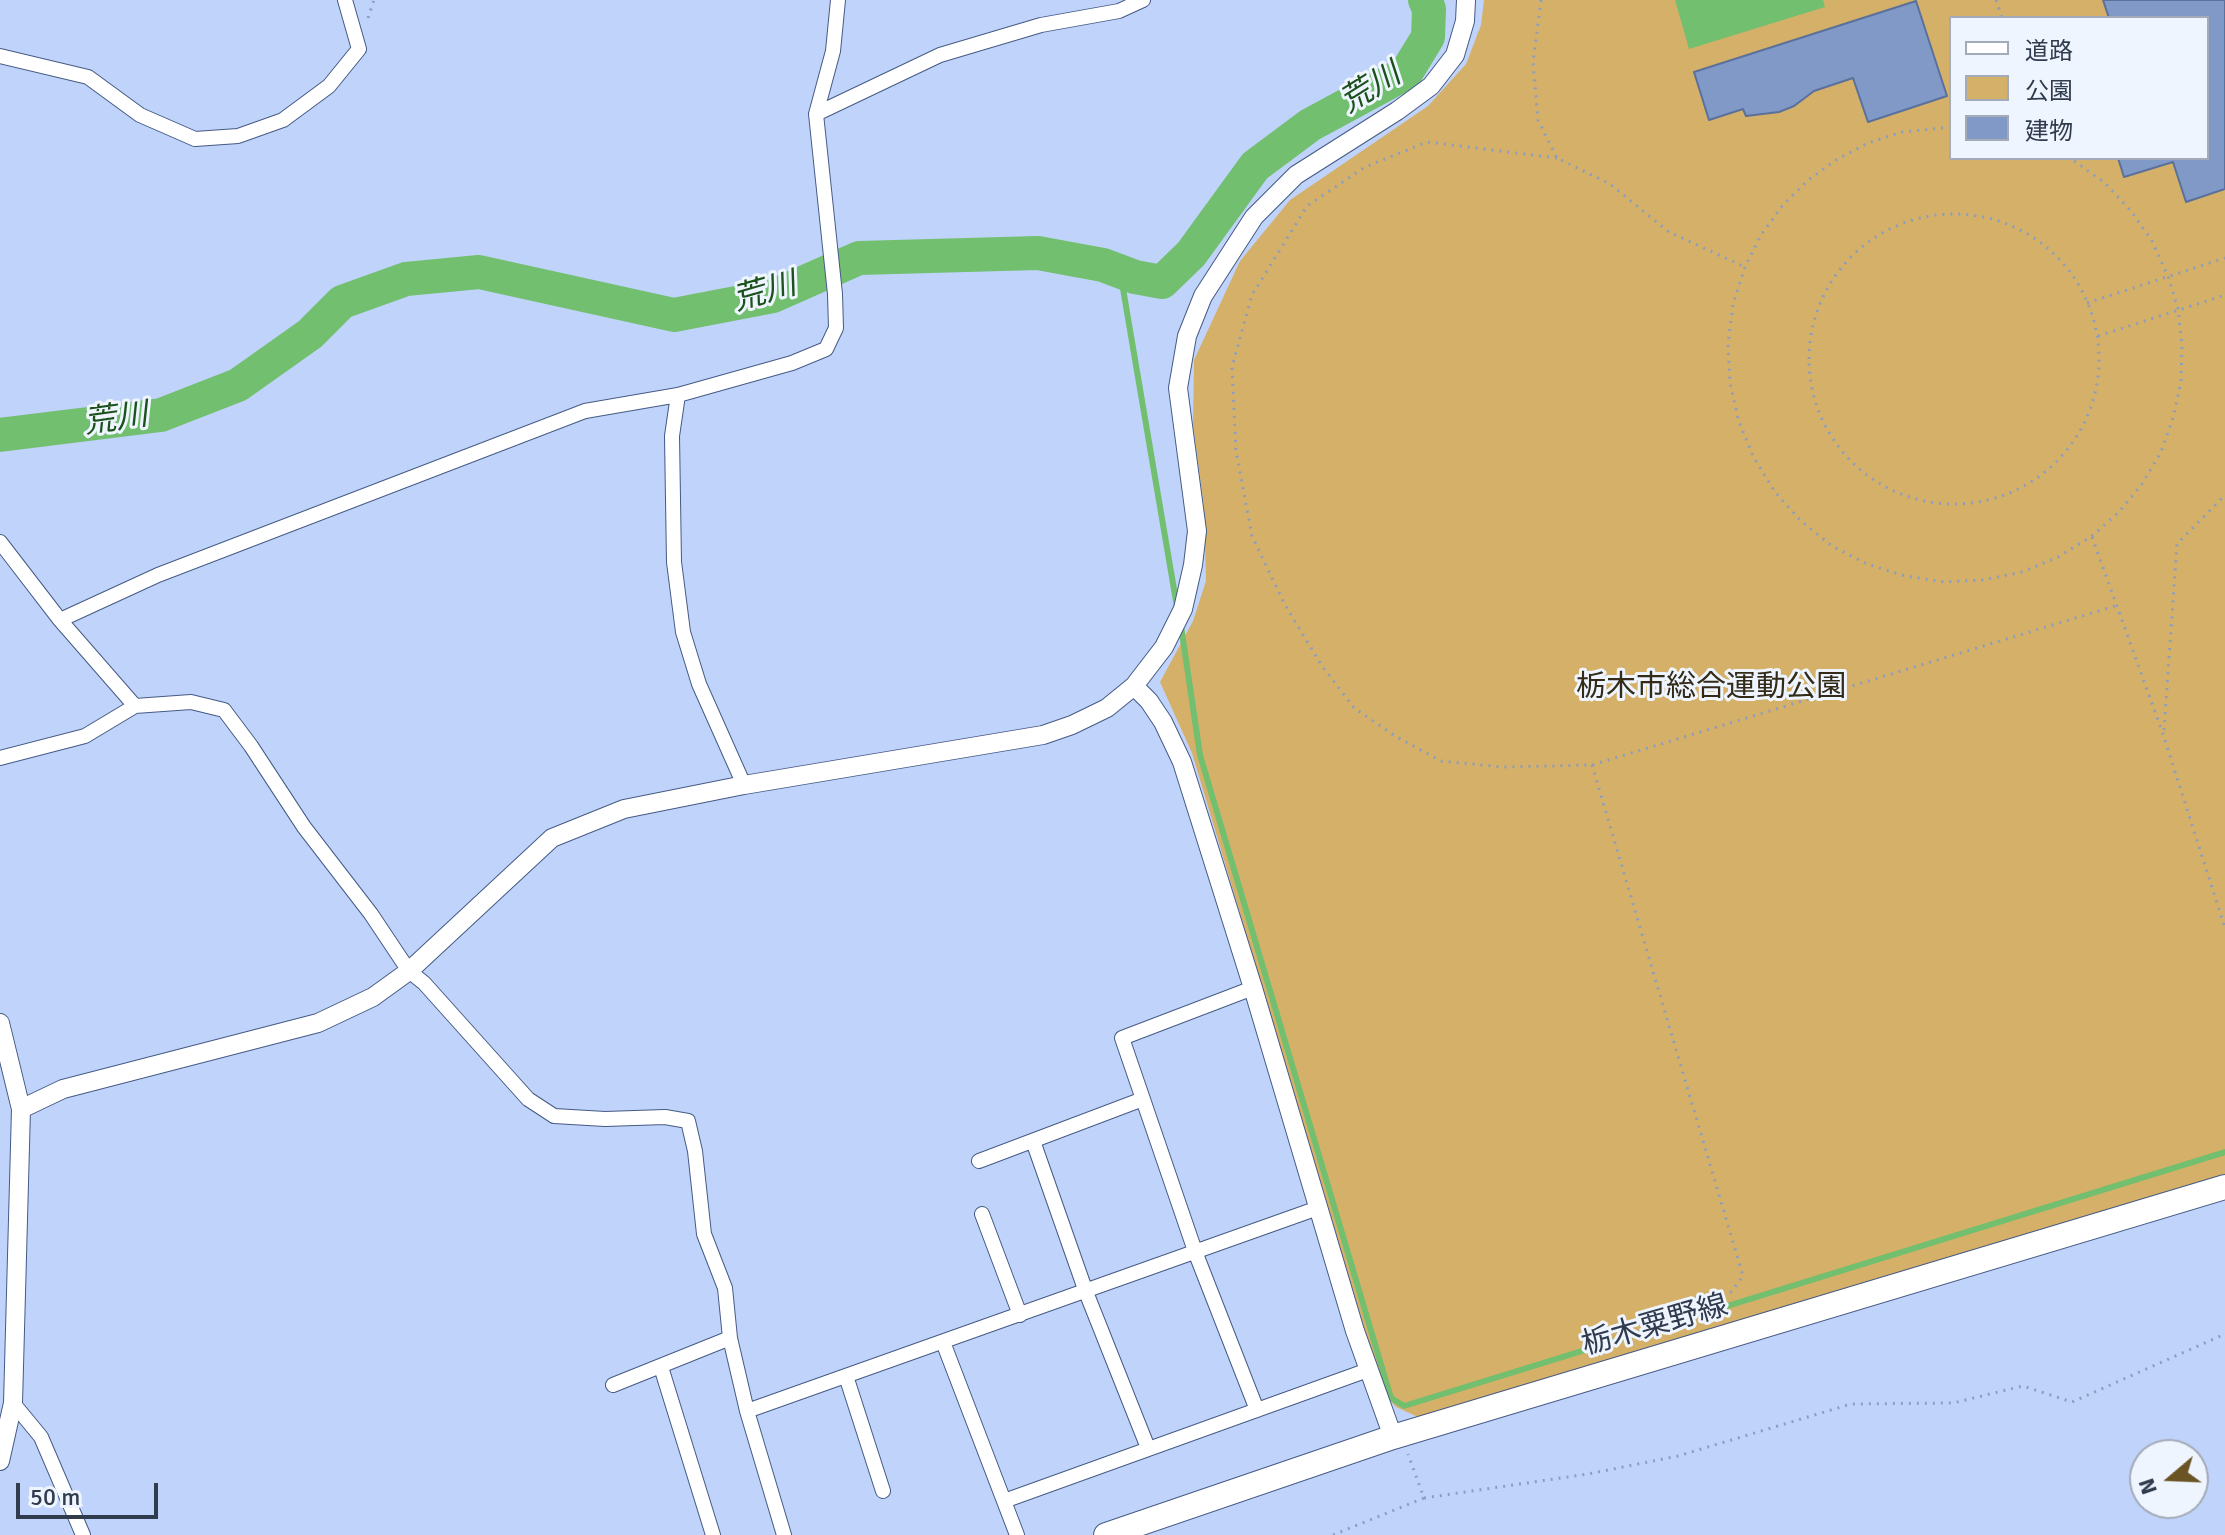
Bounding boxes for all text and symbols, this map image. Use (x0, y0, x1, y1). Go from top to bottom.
legend (1949, 16, 2209, 160)
text: 道路 (2025, 36, 2073, 66)
water label: 荒川 (1334, 56, 1408, 122)
text: 公園 (2025, 76, 2073, 106)
text: 建物 (2025, 116, 2073, 146)
water label: 荒川 (729, 266, 801, 320)
water label: 荒川 (82, 397, 150, 443)
park label: 栃木市総合運動公園 (1576, 670, 1846, 706)
street label: 栃木粟野線 (1578, 1288, 1732, 1364)
north arrow (2129, 1439, 2209, 1519)
scale bar (20, 1467, 162, 1517)
text: N (2132, 1475, 2163, 1498)
text: 50 m (30, 1482, 80, 1512)

